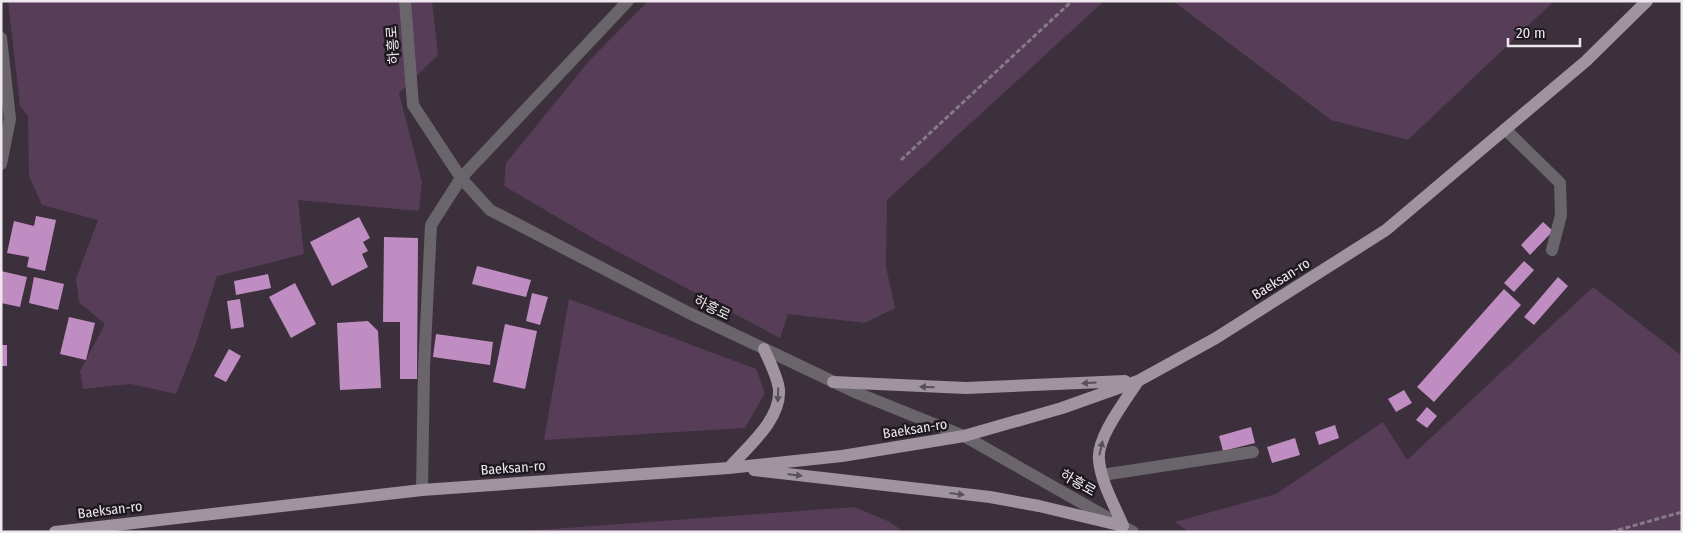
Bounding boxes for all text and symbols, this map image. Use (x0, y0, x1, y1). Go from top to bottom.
scale bar (1508, 15, 1580, 47)
text: 20 m (1516, 24, 1546, 42)
street label: 하흥로 (383, 25, 403, 65)
street label: Baeksan-ro (1249, 255, 1313, 303)
street label: 하흥로 (691, 292, 733, 324)
one-way arrow (1081, 379, 1097, 387)
one-way arrow (918, 383, 934, 391)
one-way arrow (774, 388, 782, 404)
street label: Baeksan-ro (882, 416, 948, 442)
one-way arrow (1097, 440, 1105, 455)
street label: Baeksan-ro (480, 457, 546, 479)
street label: 하흥로 (1057, 466, 1099, 500)
one-way arrow (788, 471, 804, 479)
one-way arrow (949, 490, 965, 498)
street label: Baeksan-ro (77, 498, 143, 522)

